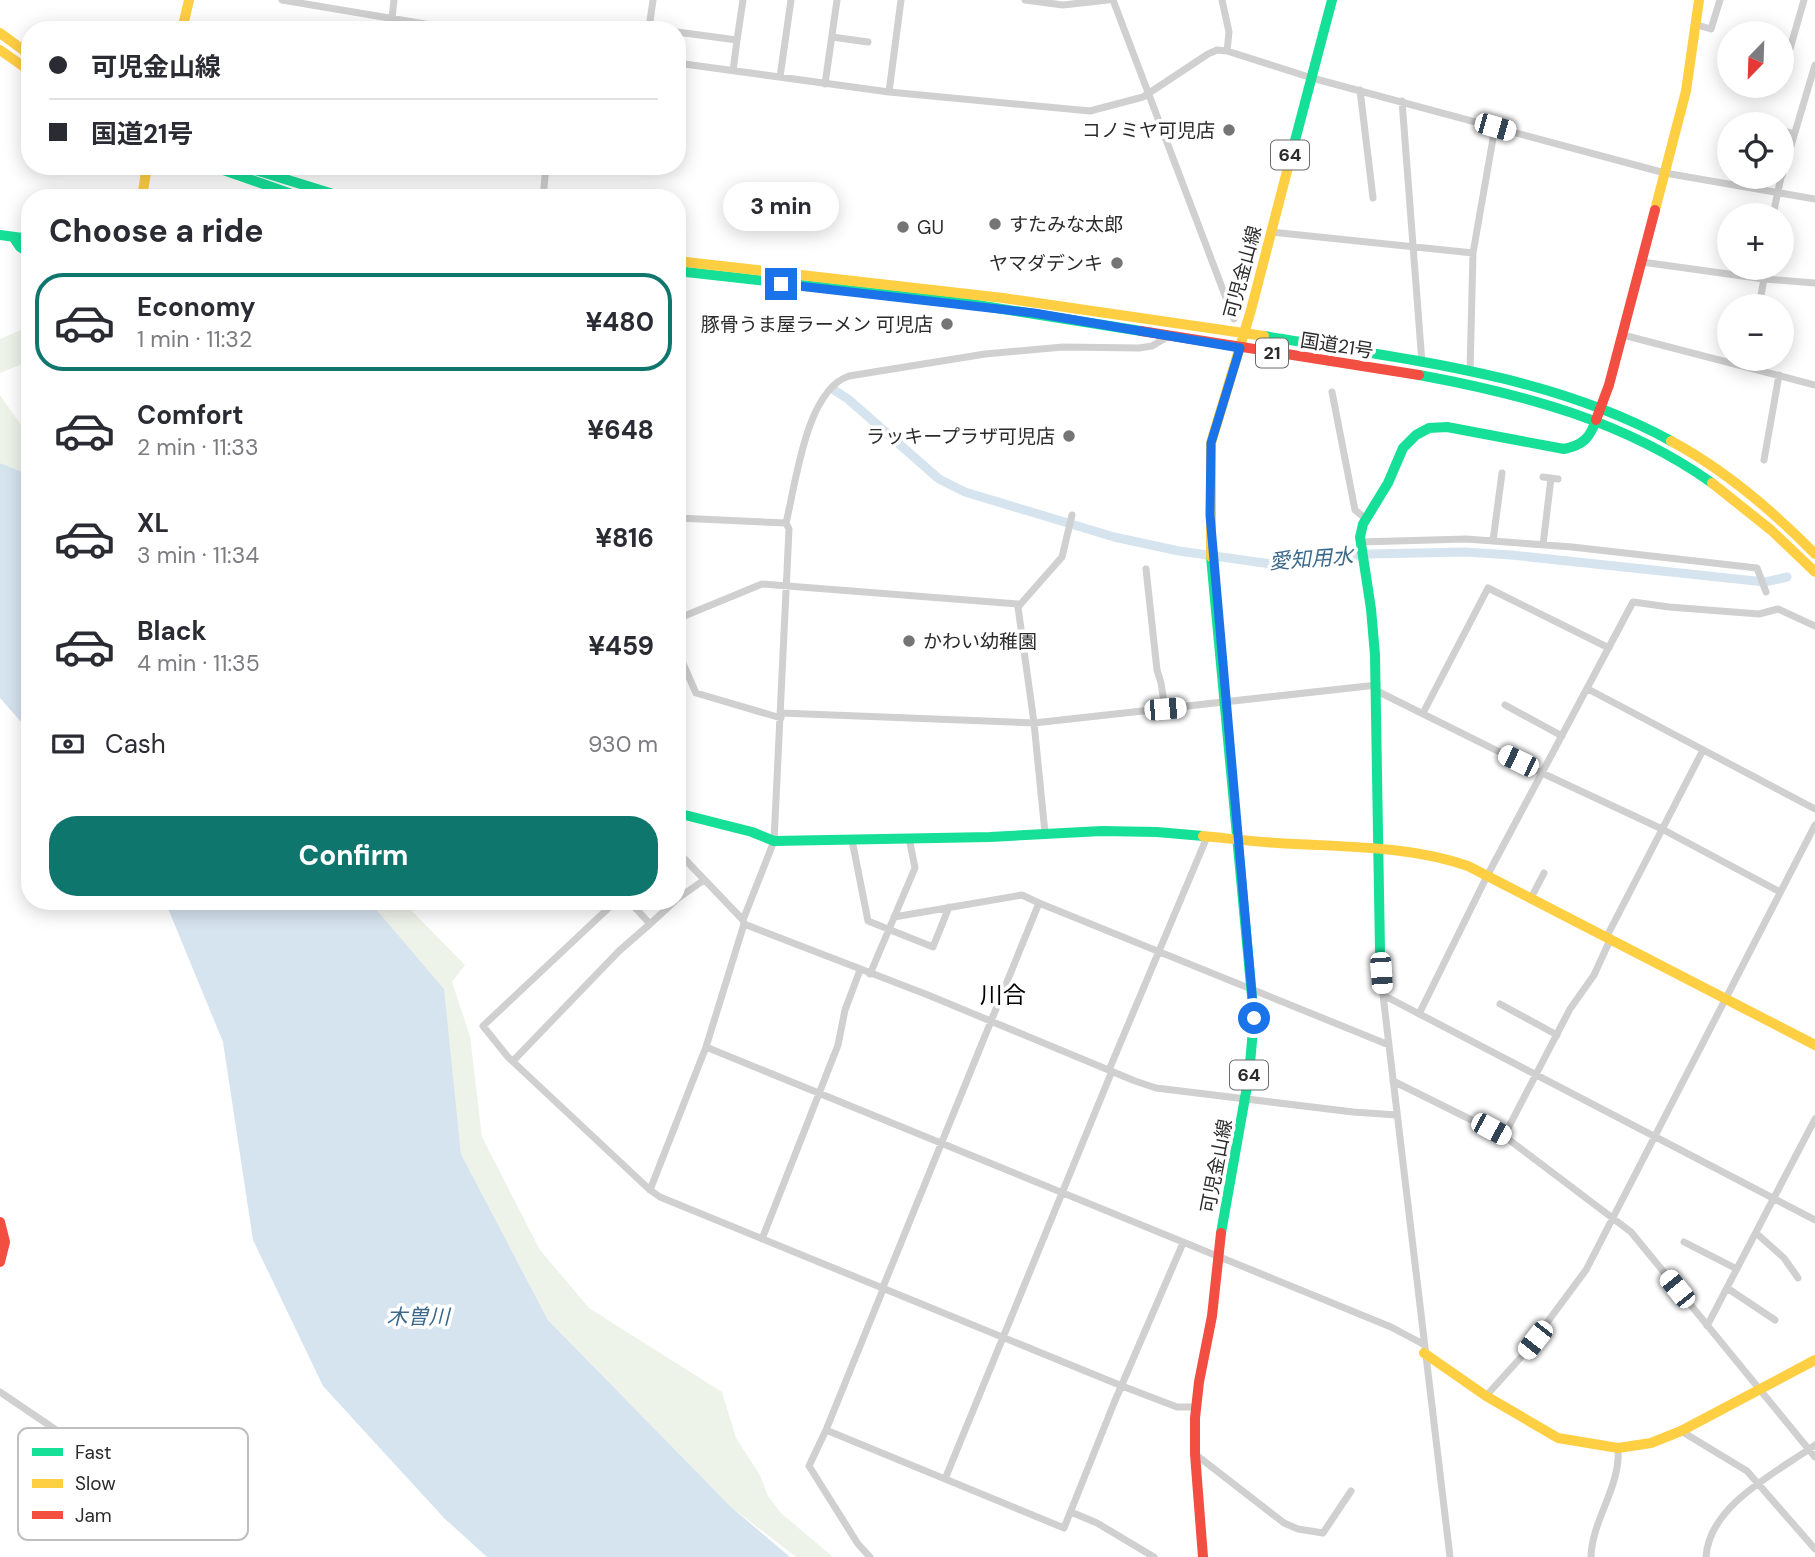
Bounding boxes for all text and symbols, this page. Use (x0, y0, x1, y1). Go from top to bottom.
north arrow (1717, 21, 1794, 98)
map controls (1717, 21, 1794, 371)
text: 可児金山線 (91, 50, 221, 84)
car (1472, 111, 1519, 143)
button: locate (1717, 112, 1794, 189)
text: 国道21号 (91, 117, 193, 151)
place label: コノミヤ可児店 (1082, 118, 1215, 143)
marker: コノミヤ可児店 (1221, 122, 1237, 138)
road number: 64 (1271, 140, 1309, 170)
callout: 3 min (723, 182, 839, 232)
text: 3 min (750, 191, 812, 221)
button: + (1717, 203, 1794, 280)
text: Choose a ride (49, 210, 264, 252)
place label: すたみな太郎 (1009, 212, 1123, 237)
place label: GU (917, 215, 944, 240)
marker: すたみな太郎 (987, 216, 1003, 232)
marker: GU (895, 219, 911, 235)
street label: 可児金山線 (1218, 223, 1267, 321)
place label: ヤマダデンキ (989, 251, 1103, 276)
marker: ヤマダデンキ (1109, 255, 1125, 271)
route end (765, 268, 797, 300)
text: Economy (137, 290, 255, 324)
icon: car (53, 291, 116, 354)
button: − (1717, 294, 1794, 371)
text: ¥480 (585, 305, 654, 339)
place label: 豚骨うま屋ラーメン 可児店 (701, 312, 933, 337)
marker: 豚骨うま屋ラーメン 可児店 (939, 316, 955, 332)
text: 1 min · 11:32 (137, 324, 252, 354)
street label: 国道21号 (1298, 327, 1375, 364)
road number: 21 (1256, 338, 1288, 368)
text: Comfort (137, 398, 243, 432)
icon: car (53, 399, 116, 462)
text: ¥648 (587, 413, 654, 447)
place label: ラッキープラザ可児店 (866, 424, 1055, 449)
marker: ラッキープラザ可児店 (1061, 428, 1077, 444)
text: 2 min · 11:33 (137, 432, 259, 462)
text: XL (137, 506, 169, 540)
icon: car (53, 507, 116, 570)
text: ¥816 (595, 521, 654, 555)
text: 3 min · 11:34 (137, 540, 259, 570)
water label: 愛知用水 (1268, 542, 1356, 576)
text: Black (137, 614, 207, 648)
icon: car (53, 615, 116, 678)
text: ¥459 (588, 629, 654, 663)
place label: かわい幼稚園 (923, 629, 1037, 654)
marker: かわい幼稚園 (901, 633, 917, 649)
text: 4 min · 11:35 (137, 648, 260, 678)
car (1144, 697, 1187, 721)
icon: cash (49, 725, 87, 763)
text: Cash (105, 727, 166, 761)
text: 930 m (588, 729, 658, 759)
car (1495, 742, 1542, 780)
button: Confirm (49, 816, 658, 896)
car (1370, 951, 1393, 995)
district label: 川合 (980, 980, 1026, 1010)
route start (1238, 1002, 1270, 1034)
road number: 64 (1230, 1060, 1268, 1090)
car (1468, 1110, 1515, 1148)
street label: 可児金山線 (1195, 1117, 1238, 1215)
car (1656, 1266, 1699, 1312)
water label: 木曽川 (387, 1303, 451, 1331)
car (1514, 1317, 1557, 1363)
legend (18, 1428, 248, 1540)
text: Fast (75, 1440, 111, 1465)
text: Slow (75, 1471, 116, 1496)
text: Jam (75, 1503, 112, 1528)

